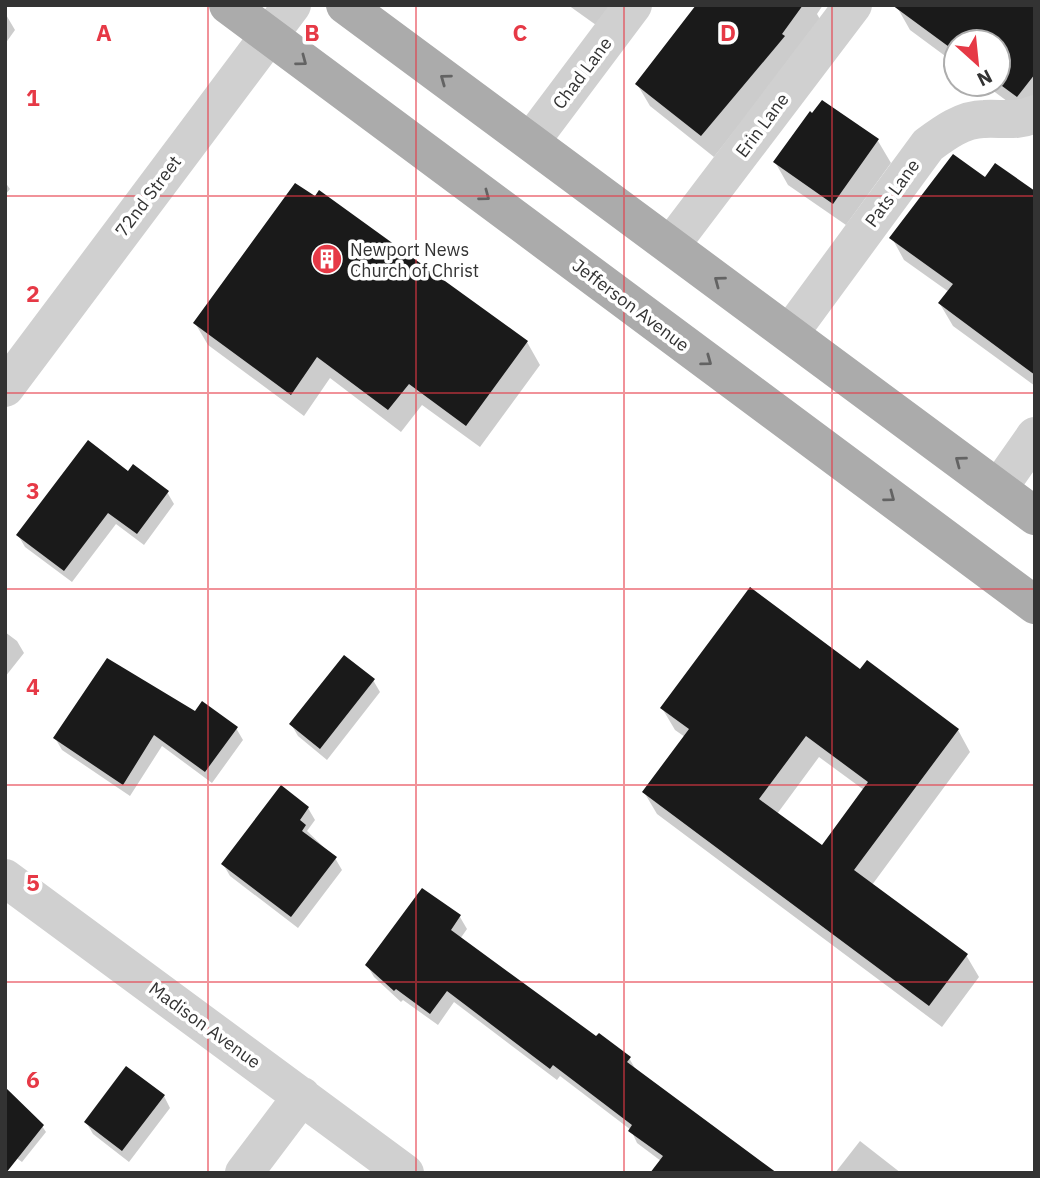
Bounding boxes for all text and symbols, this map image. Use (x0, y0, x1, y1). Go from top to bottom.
text: A (96, 17, 112, 47)
text: B (304, 17, 320, 47)
text: C (513, 17, 528, 47)
text: D (720, 17, 736, 47)
north arrow (942, 28, 1012, 98)
street label: Chad Lane (547, 32, 617, 114)
one-way arrow (295, 52, 307, 65)
text: N (973, 64, 996, 92)
one-way arrow (440, 75, 453, 87)
text: 1 (26, 82, 40, 112)
street label: Erin Lane (730, 88, 794, 162)
street label: 72nd Street (110, 151, 186, 241)
street label: Pats Lane (860, 154, 924, 231)
one-way arrow (477, 188, 490, 201)
place label: Newport News Church of Christ (350, 238, 479, 282)
building icon: Newport News Church of Christ (310, 242, 344, 276)
street label: Jefferson Avenue (568, 254, 694, 357)
one-way arrow (714, 277, 727, 289)
text: 2 (26, 278, 40, 308)
one-way arrow (699, 353, 712, 365)
one-way arrow (955, 457, 968, 469)
text: 3 (26, 475, 40, 505)
one-way arrow (882, 488, 894, 501)
text: 4 (26, 671, 40, 701)
text: 5 (26, 867, 40, 897)
street label: Madison Avenue (145, 977, 265, 1073)
text: 6 (26, 1064, 40, 1094)

